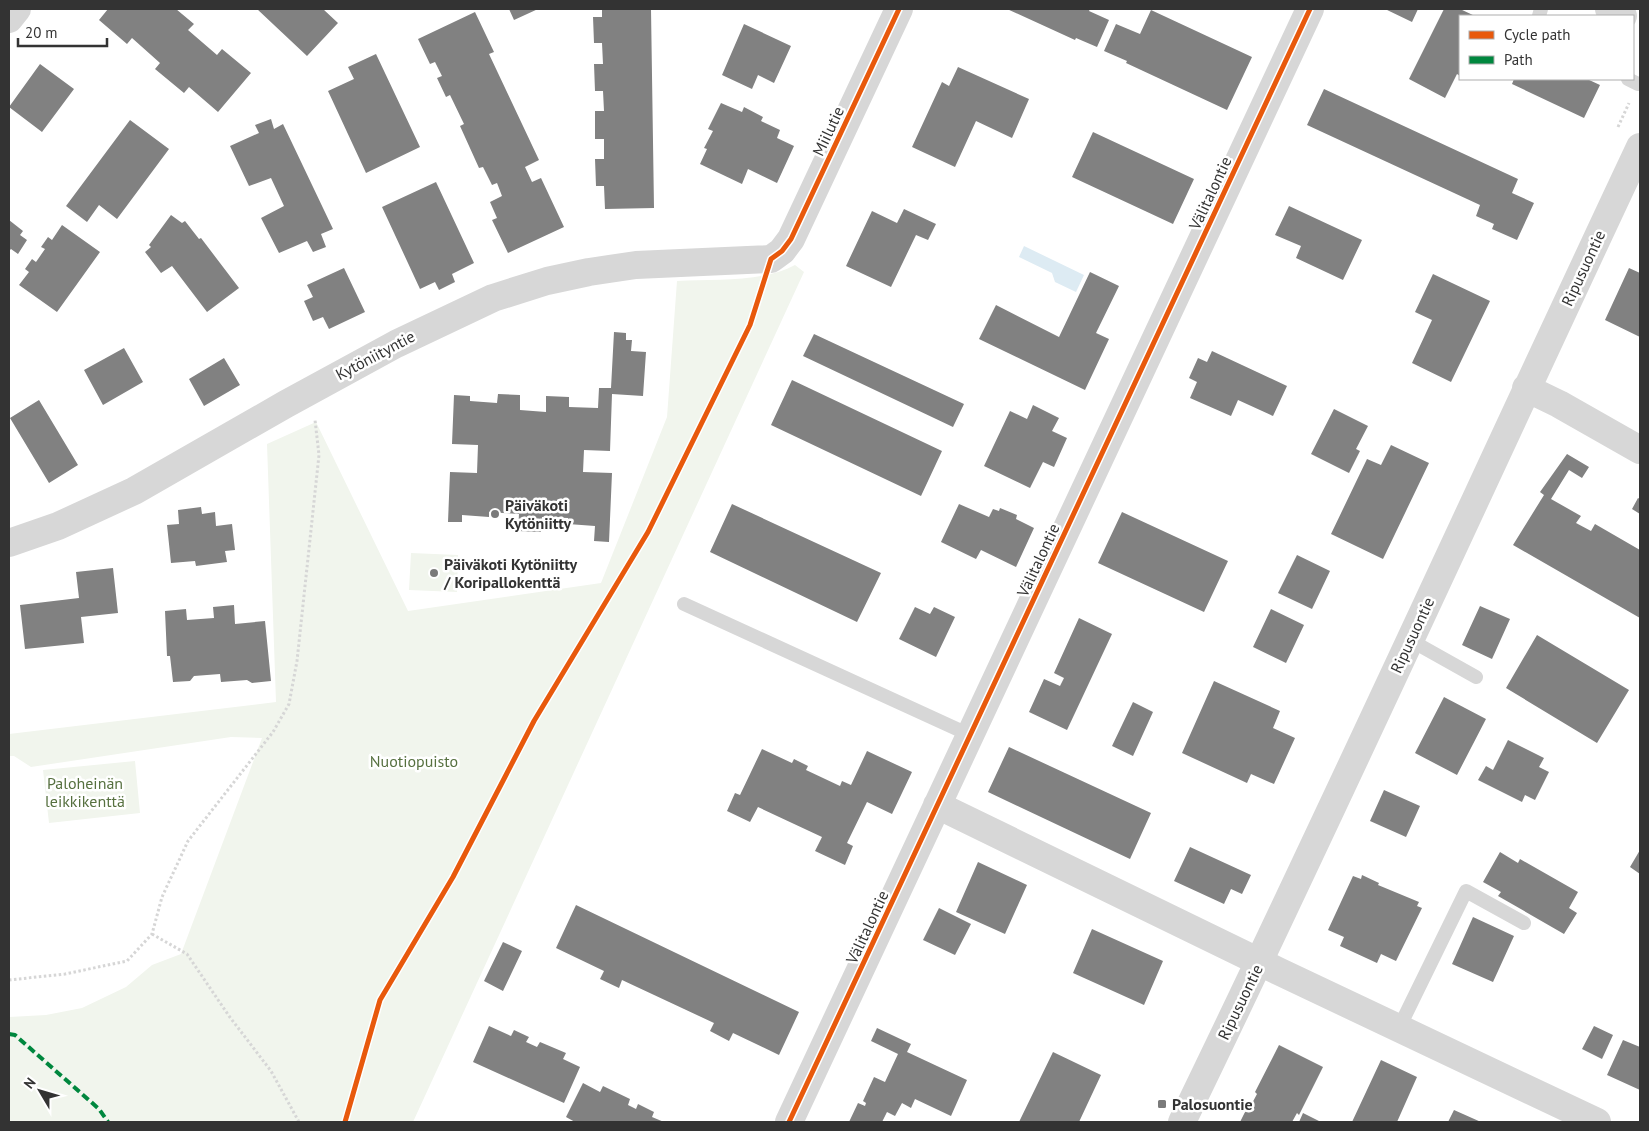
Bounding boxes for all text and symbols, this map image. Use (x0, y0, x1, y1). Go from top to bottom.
scale bar (18, 15, 106, 47)
legend (1459, 15, 1634, 80)
text: 20 m (25, 23, 58, 42)
text: Cycle path (1504, 25, 1570, 44)
text: Path (1504, 50, 1533, 69)
street label: Miilutie (808, 103, 848, 159)
street label: Välitalontie (1184, 153, 1236, 234)
street label: Ripusuontie (1557, 227, 1609, 309)
street label: Kytöniityntie (332, 326, 418, 384)
place label: Päiväkoti Kytöniitty (505, 495, 572, 533)
marker: Päiväkoti Kytöniitty (489, 508, 501, 520)
street label: Välitalontie (1012, 520, 1064, 601)
place label: Päiväkoti Kytöniitty / Koripallokenttä (443, 554, 578, 592)
marker: Päiväkoti Kytöniitty / Koripallokenttä (428, 567, 440, 579)
street label: Ripusuontie (1386, 594, 1438, 676)
park label: Nuotiopuisto (370, 751, 458, 771)
park label: Paloheinän leikkikenttä (45, 773, 125, 811)
street label: Välitalontie (841, 887, 893, 968)
street label: Ripusuontie (1213, 961, 1267, 1043)
north arrow (15, 1066, 65, 1116)
text: N (20, 1074, 40, 1092)
place label: Palosuontie (1172, 1094, 1253, 1114)
marker: Palosuontie (1156, 1098, 1168, 1110)

